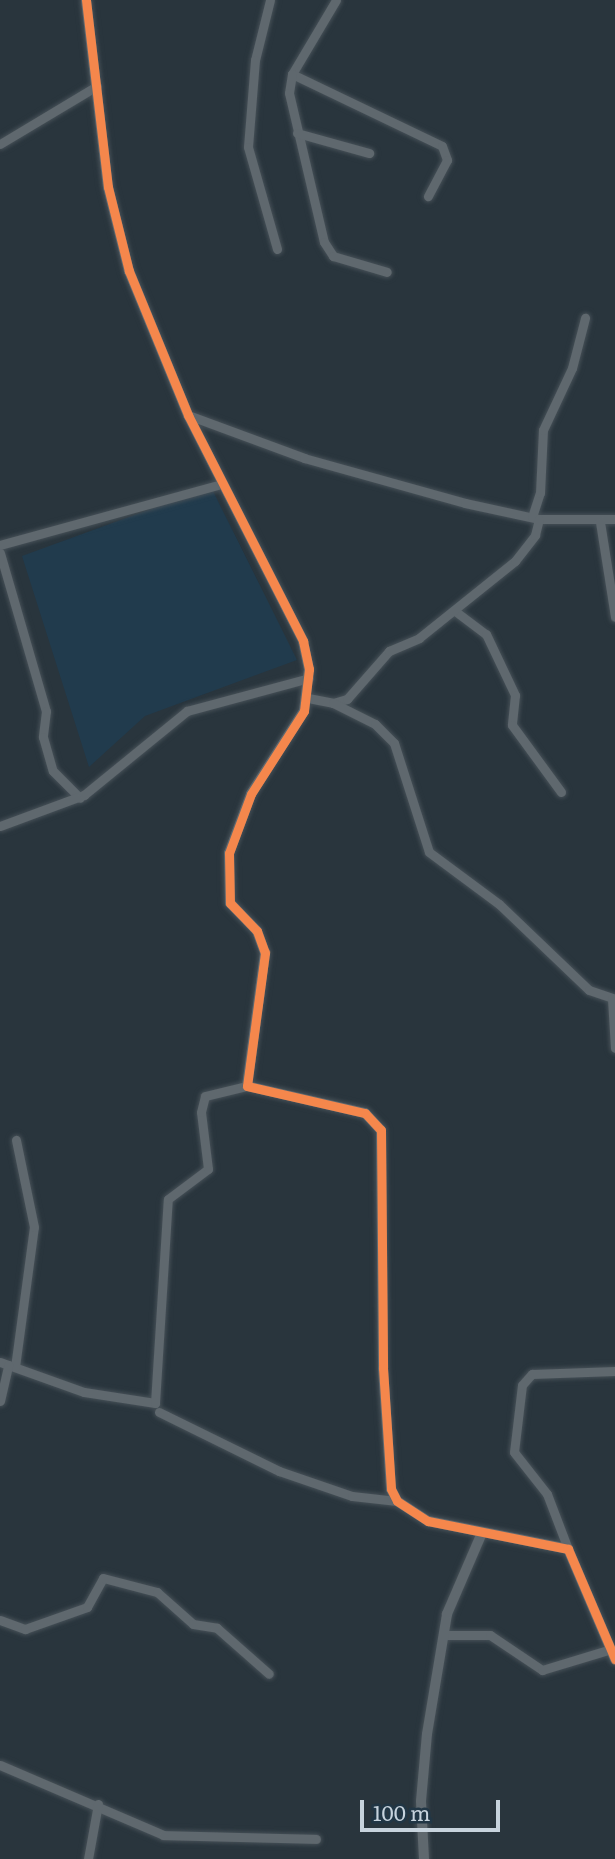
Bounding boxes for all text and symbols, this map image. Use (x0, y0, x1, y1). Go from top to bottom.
scale bar (363, 1786, 503, 1830)
text: 100 m (373, 1796, 430, 1827)

